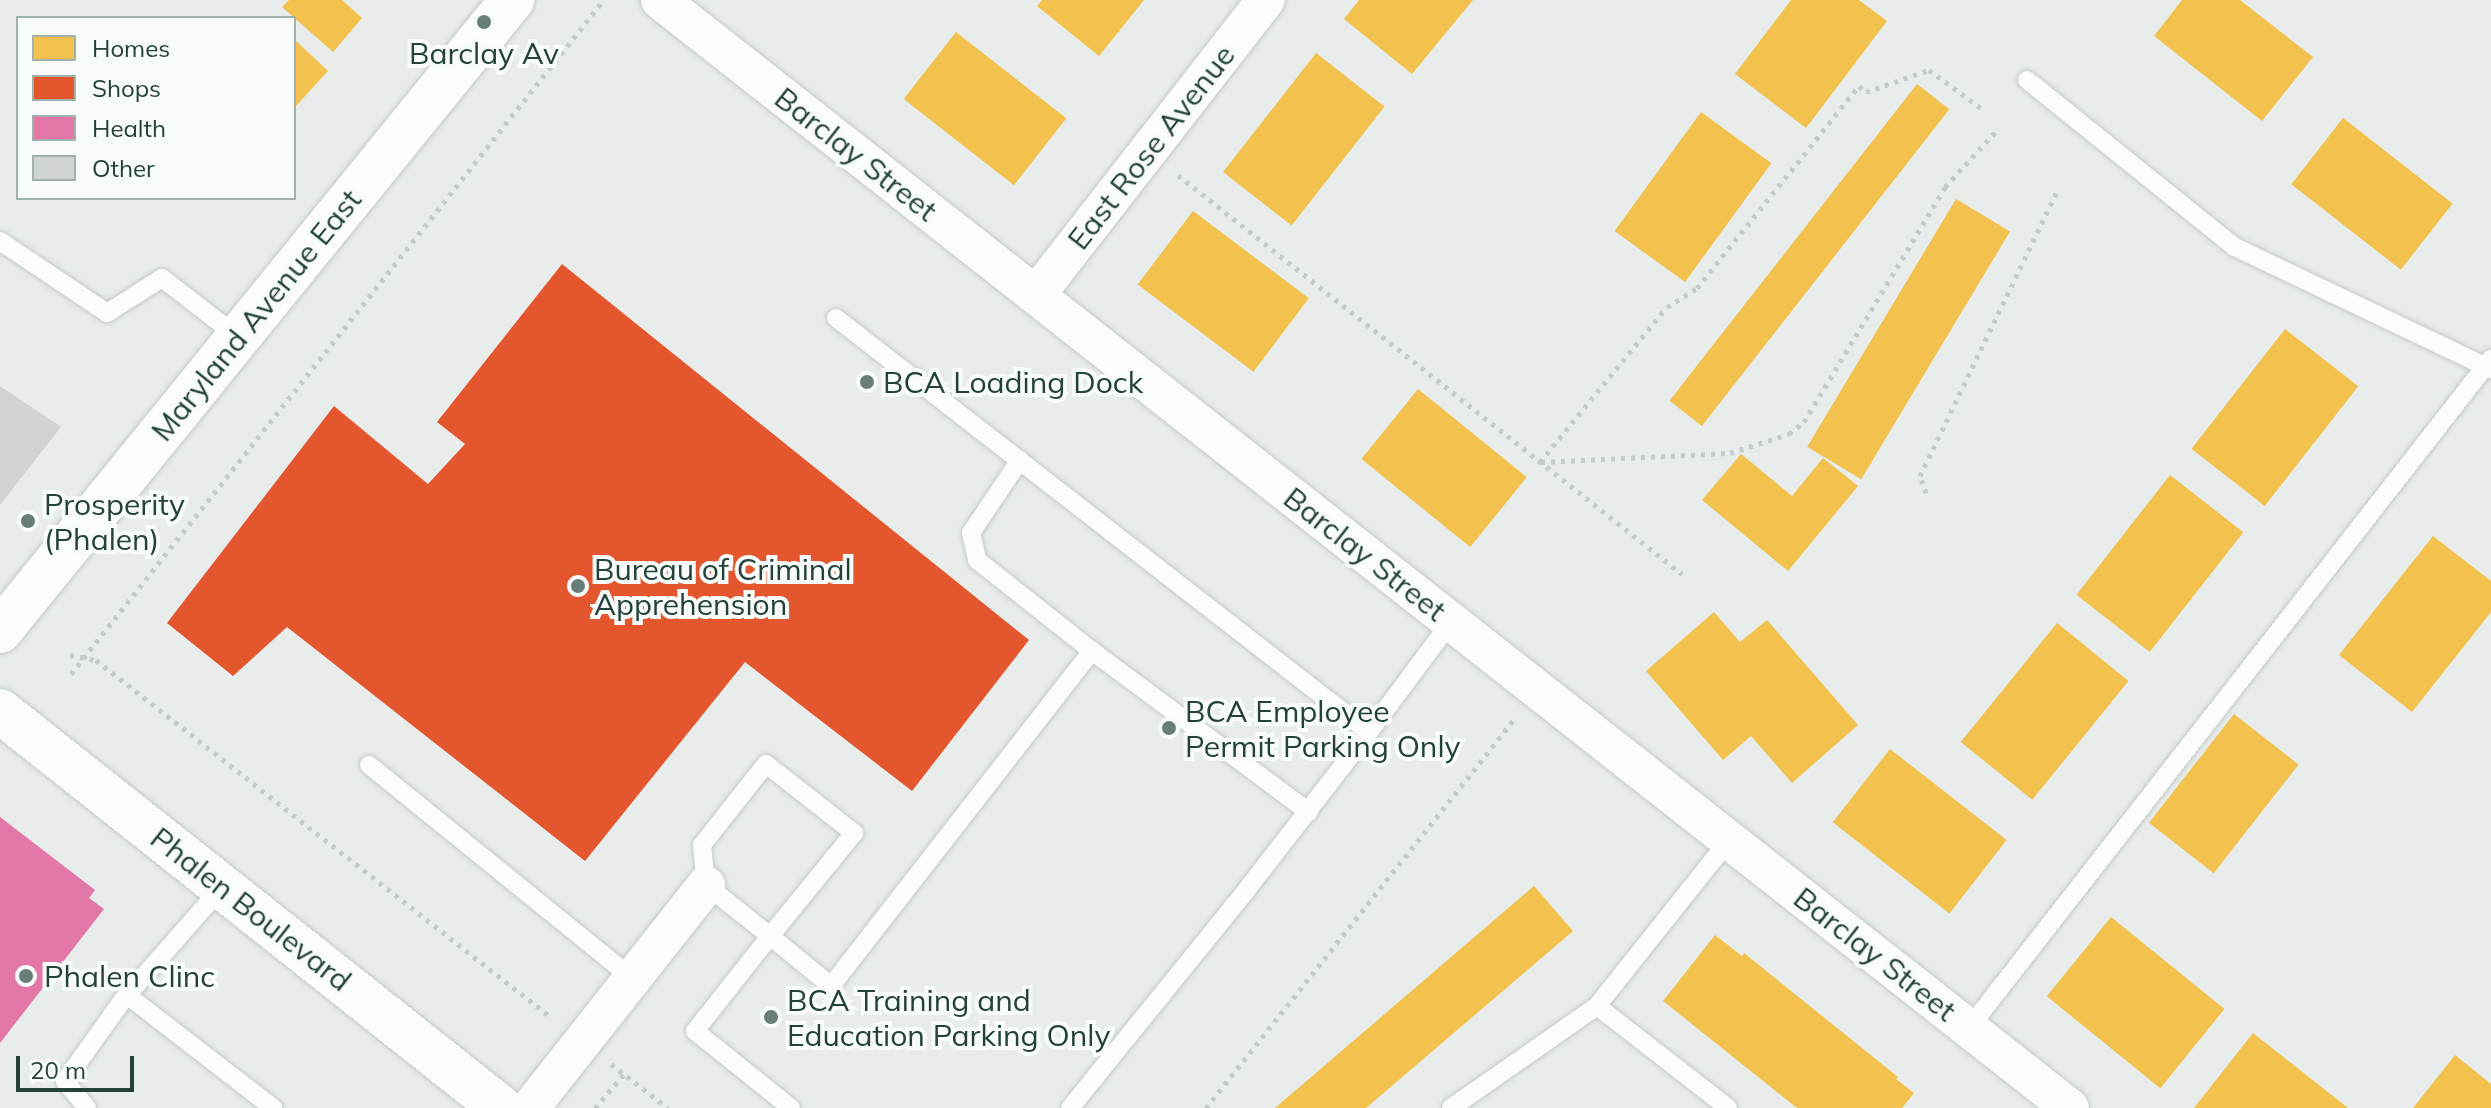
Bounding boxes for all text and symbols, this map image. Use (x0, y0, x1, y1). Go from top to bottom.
marker: Barclay Av (475, 13, 493, 31)
legend (16, 16, 296, 200)
text: Homes (92, 33, 170, 63)
place label: Barclay Av (409, 35, 559, 71)
street label: East Rose Avenue (1060, 38, 1242, 256)
text: Shops (92, 73, 161, 103)
street label: Barclay Street (768, 80, 944, 228)
text: Health (92, 113, 166, 143)
text: Other (92, 153, 155, 183)
street label: Maryland Avenue East (144, 182, 368, 448)
place label: BCA Loading Dock (883, 364, 1143, 400)
marker: BCA Loading Dock (858, 373, 876, 391)
street label: Barclay Street (1277, 480, 1453, 628)
place label: Prosperity (Phalen) (44, 486, 185, 556)
marker: Prosperity (Phalen) (19, 512, 37, 530)
place label: Bureau of Criminal Apprehension (594, 551, 852, 622)
marker: Bureau of Criminal Apprehension (569, 577, 587, 595)
place label: BCA Employee Permit Parking Only (1185, 693, 1460, 764)
marker: BCA Employee Permit Parking Only (1160, 719, 1178, 737)
street label: Phalen Boulevard (144, 820, 358, 998)
street label: Barclay Street (1787, 880, 1963, 1028)
place label: Phalen Clinc (44, 958, 215, 994)
marker: Phalen Clinc (15, 965, 37, 987)
place label: BCA Training and Education Parking Only (787, 982, 1110, 1052)
marker: BCA Training and Education Parking Only (762, 1008, 780, 1026)
scale bar (20, 1040, 138, 1090)
text: 20 m (30, 1055, 86, 1085)

